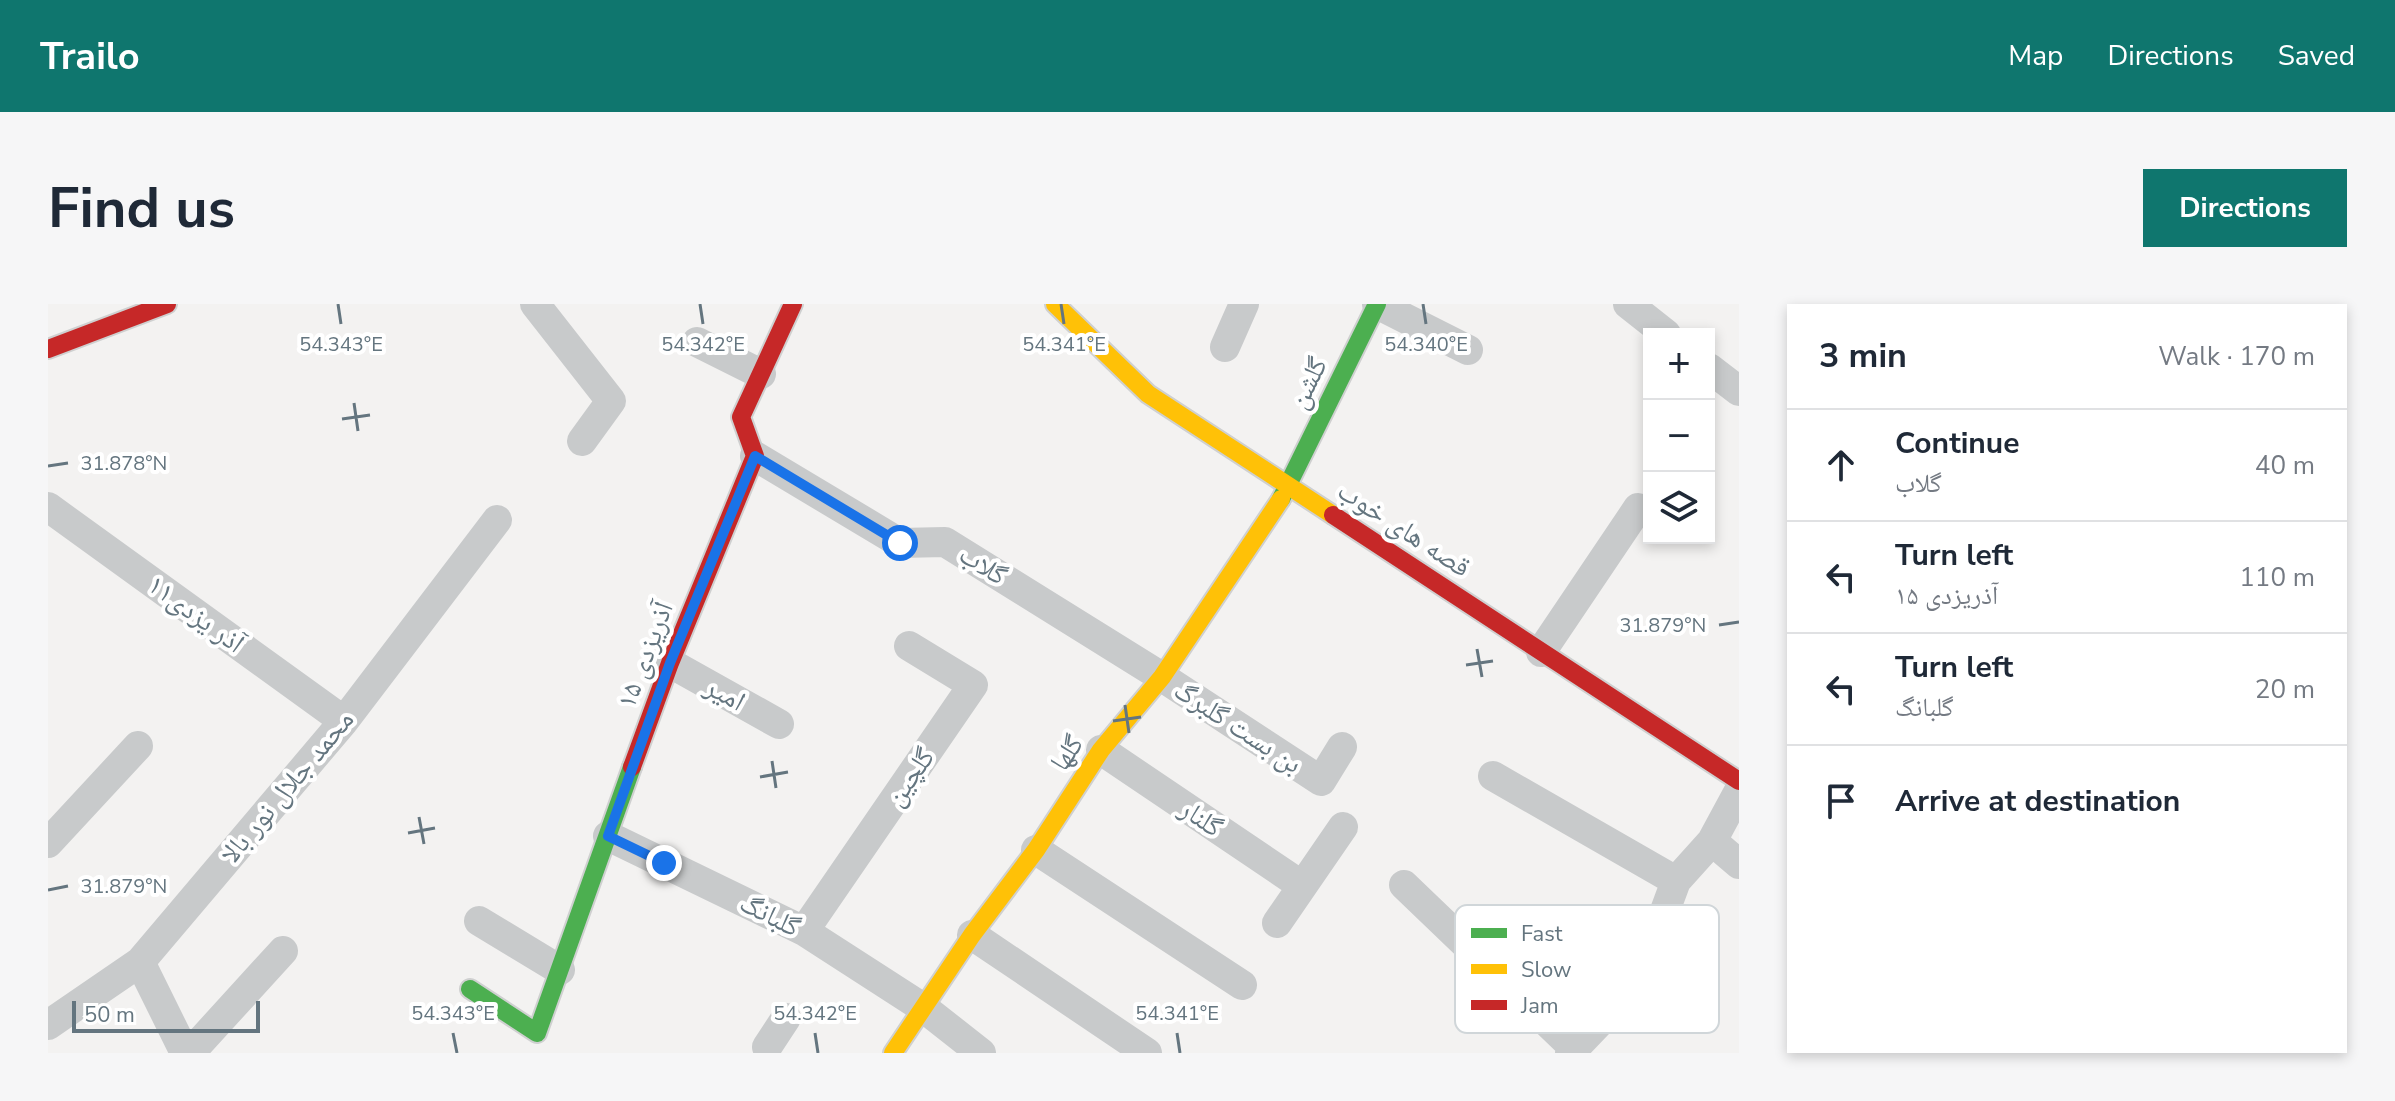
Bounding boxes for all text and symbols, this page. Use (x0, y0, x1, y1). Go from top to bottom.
text: Trailo (40, 31, 140, 82)
text: Map (2008, 37, 2063, 75)
text: Directions (2107, 37, 2234, 75)
text: Saved (2278, 37, 2355, 75)
button: Directions (2143, 169, 2347, 247)
text: Find us (48, 170, 235, 247)
map controls (1643, 328, 1715, 544)
button: + (1643, 328, 1715, 400)
text: 54.343°E (299, 331, 383, 358)
text: 54.342°E (661, 331, 745, 358)
text: 54.341°E (1022, 331, 1106, 358)
text: 54.340°E (1384, 331, 1468, 358)
text: 3 min (1819, 333, 1907, 379)
text: Walk · 170 m (2158, 339, 2315, 374)
street label: گلشن (1279, 350, 1337, 415)
button: − (1643, 400, 1715, 472)
text: Continue (1895, 423, 2020, 464)
icon: ahead (1819, 443, 1863, 487)
text: 40 m (2255, 448, 2315, 483)
text: 31.878°N (81, 450, 167, 477)
text: گلاب (1895, 466, 1942, 501)
street label: قصه های خوب (1330, 472, 1478, 586)
button: layers (1643, 472, 1715, 544)
route start (882, 525, 918, 561)
text: Turn left (1895, 535, 2013, 576)
street label: گلاب (952, 536, 1015, 595)
icon: left (1819, 555, 1863, 599)
text: 110 m (2239, 560, 2315, 595)
street label: آذر یزدی۱۱ (140, 566, 253, 663)
text: ۱۵ آذریزدی (1895, 578, 1998, 613)
street label: ۱۵ آذریزدی (607, 595, 683, 714)
text: 31.879°N (1620, 612, 1706, 639)
text: Turn left (1895, 647, 2013, 688)
street label: امیر (697, 667, 752, 721)
icon: left (1819, 667, 1863, 711)
street label: بن بست گلبرگ (1167, 671, 1309, 783)
text: 20 m (2255, 672, 2315, 707)
text: گلبانگ (1895, 690, 1954, 725)
street label: محمد جلال نور بالا (211, 702, 363, 872)
street label: گلها (1041, 727, 1093, 779)
street label: گلچین (876, 740, 944, 814)
icon: arrive (1819, 779, 1863, 823)
text: Arrive at destination (1895, 781, 2180, 822)
street label: گلنار (1171, 789, 1230, 846)
route end (646, 845, 682, 881)
text: 31.879°N (81, 873, 167, 900)
street label: گلبانگ (733, 884, 807, 946)
legend (1455, 905, 1719, 1033)
text: Fast (1521, 919, 1563, 949)
text: Slow (1521, 955, 1572, 985)
text: Jam (1520, 991, 1559, 1021)
scale bar (72, 997, 260, 1033)
text: 50 m (84, 1000, 135, 1030)
text: 54.343°E (411, 1000, 495, 1027)
text: 54.342°E (773, 1000, 857, 1027)
text: 54.341°E (1135, 1000, 1219, 1027)

